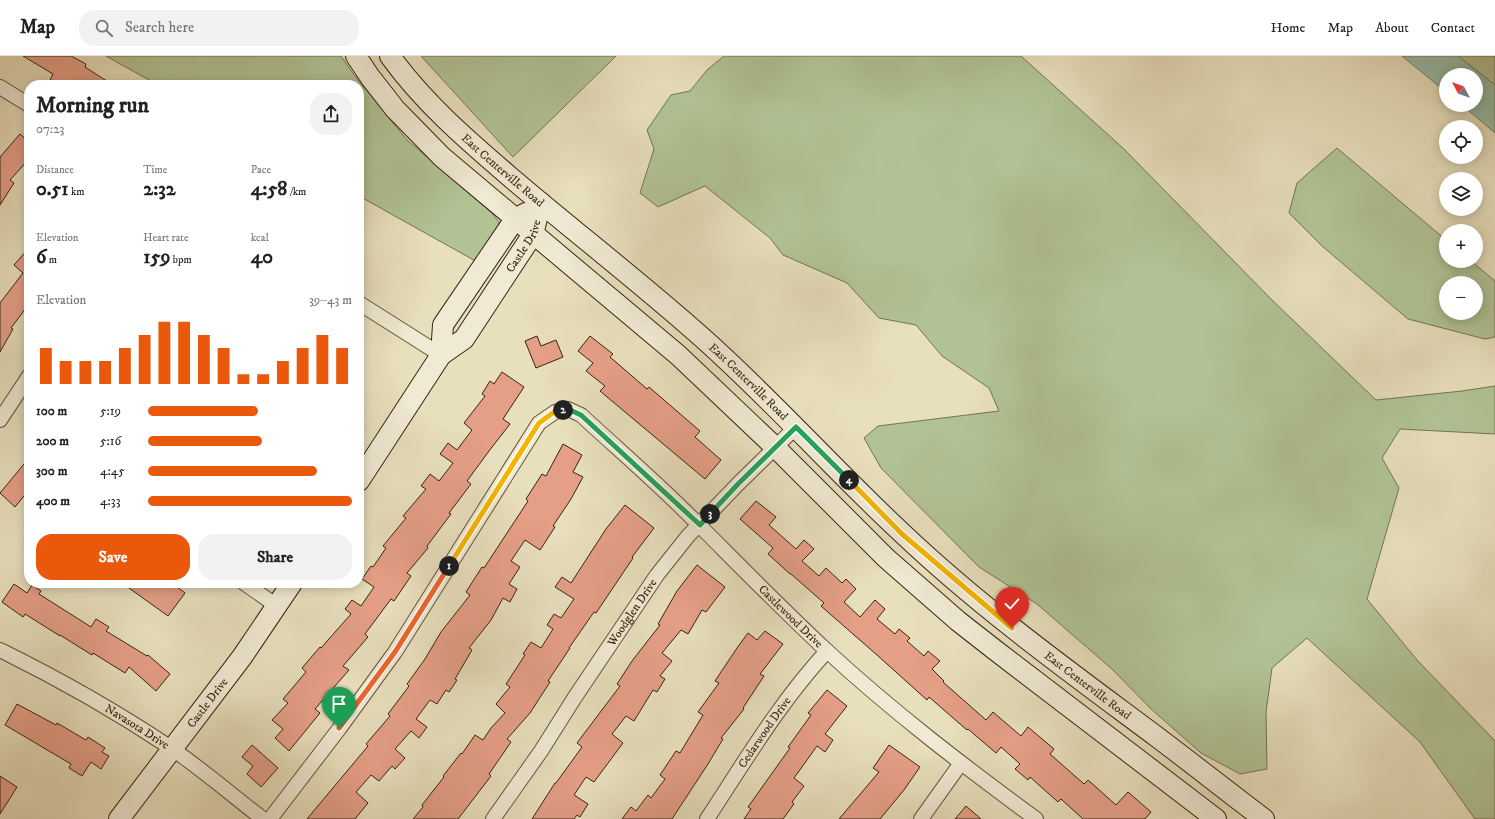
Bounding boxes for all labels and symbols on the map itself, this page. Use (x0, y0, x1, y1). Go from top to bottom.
north arrow (1439, 68, 1483, 112)
street label: East Centerville Road (458, 131, 547, 210)
street label: Castle Drive (503, 218, 544, 276)
street label: East Centerville Road (705, 340, 791, 423)
pin: 2 (553, 400, 573, 420)
pin: 4 (839, 470, 859, 490)
pin: 3 (700, 504, 720, 524)
pin: 1 (439, 556, 459, 576)
street label: Woodglen Drive (604, 576, 660, 650)
street label: Castlewood Drive (755, 582, 826, 651)
pin (995, 587, 1029, 628)
street label: East Centerville Road (1041, 648, 1134, 723)
street label: Castle Drive (184, 675, 231, 731)
pin (322, 687, 356, 728)
street label: Cedarwood Drive (735, 694, 795, 771)
street label: Navasota Drive (102, 701, 172, 753)

